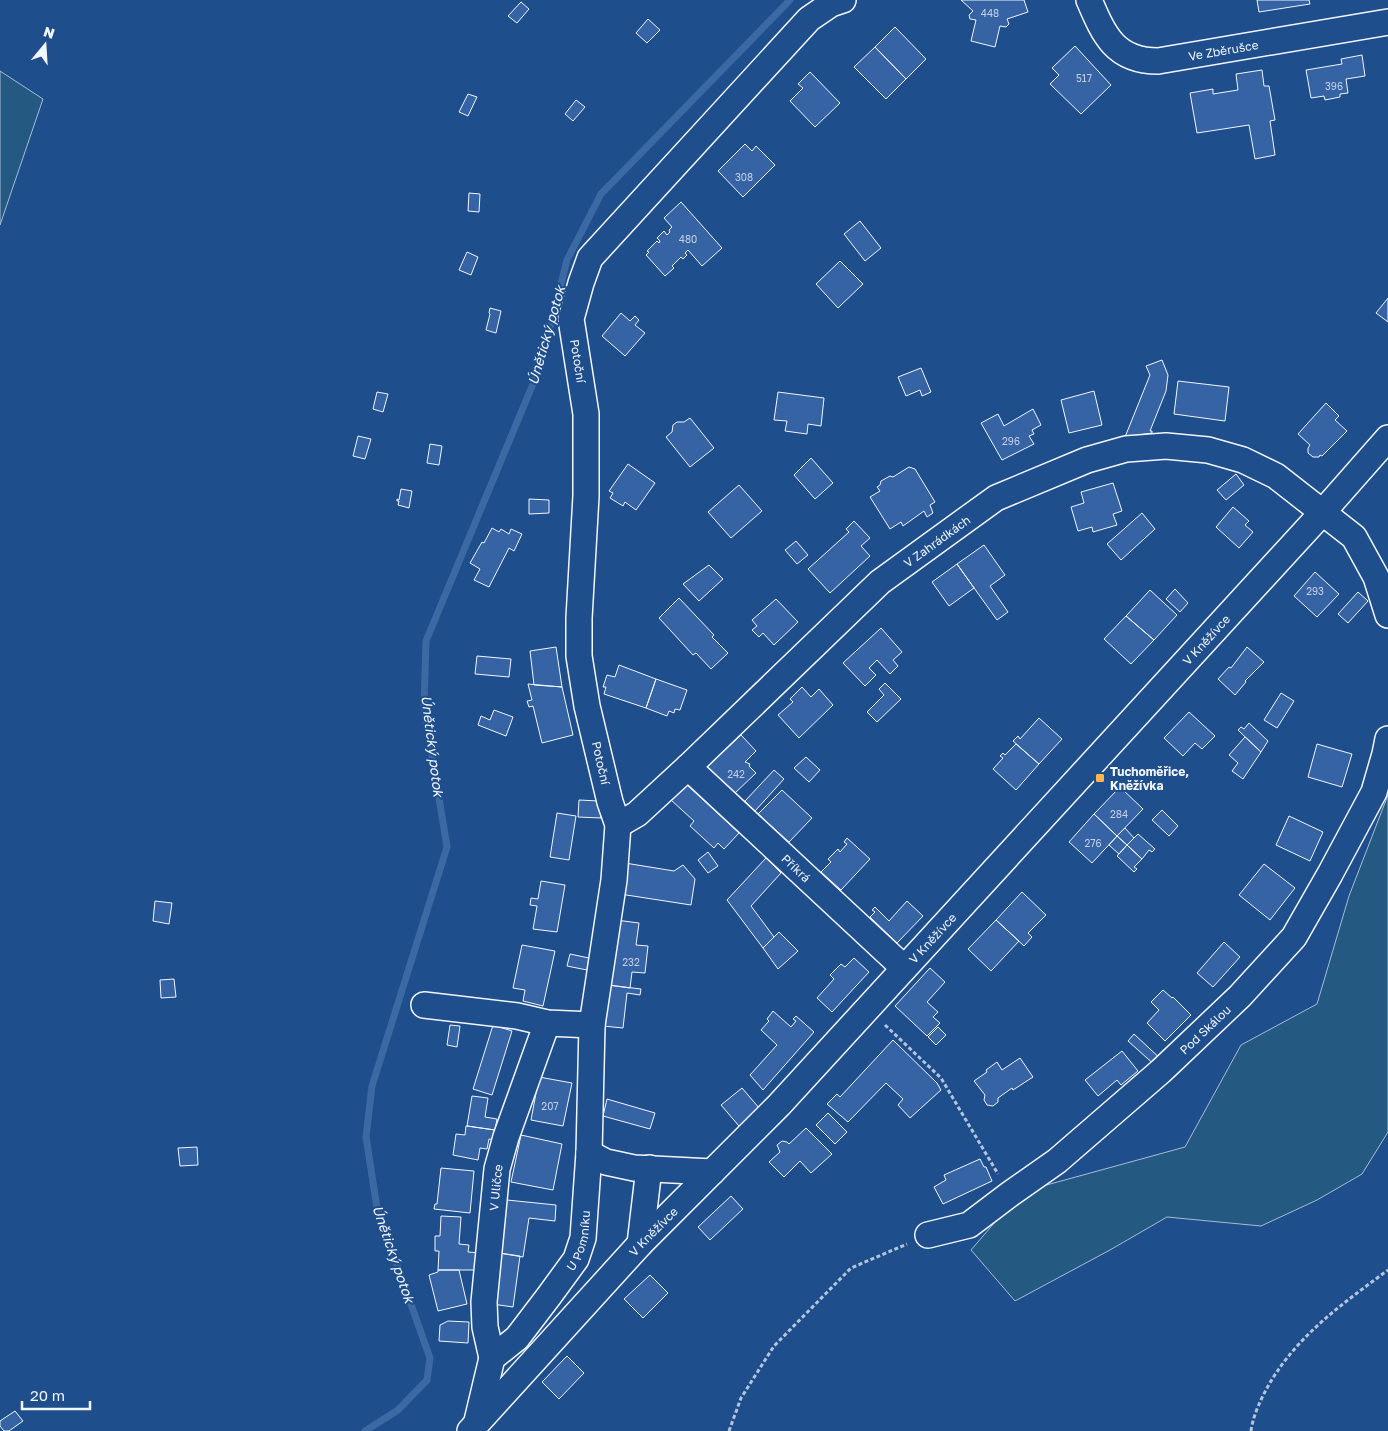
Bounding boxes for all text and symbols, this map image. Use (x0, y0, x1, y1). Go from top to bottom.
house number: 448 (981, 7, 999, 19)
north arrow (20, 20, 70, 70)
text: N (41, 22, 57, 42)
street label: Ve Zběrušce (1187, 37, 1260, 63)
house number: 517 (1076, 72, 1092, 84)
house number: 396 (1325, 80, 1343, 92)
house number: 308 (735, 171, 753, 183)
house number: 480 (679, 233, 697, 245)
water label: Únětický potok (524, 282, 569, 386)
street label: Potoční (567, 338, 589, 385)
house number: 296 (1002, 435, 1020, 447)
street label: V Zahrádkách (901, 512, 973, 570)
house number: 293 (1306, 585, 1324, 597)
street label: V Kněžívce (1179, 611, 1233, 668)
water label: Únětický potok (418, 694, 448, 800)
street label: Potoční (589, 740, 613, 787)
place label: Tuchoměřice, Kněžívka (1110, 764, 1189, 793)
house number: 242 (727, 768, 745, 780)
marker: Tuchoměřice, Kněžívka (1094, 772, 1106, 784)
house number: 284 (1110, 808, 1128, 820)
house number: 276 (1084, 837, 1102, 849)
street label: Příkrá (779, 851, 814, 885)
street label: V Kněžívce (905, 910, 959, 966)
house number: 232 (622, 956, 640, 968)
street label: Pod Skálou (1176, 1002, 1233, 1057)
house number: 207 (541, 1100, 559, 1112)
street label: V Uličce (485, 1162, 506, 1211)
water label: Únětický potok (369, 1203, 419, 1307)
street label: V Kněžívce (626, 1203, 681, 1259)
street label: U Pomníku (563, 1210, 592, 1274)
scale bar (22, 1378, 90, 1410)
text: 20 m (30, 1386, 65, 1404)

